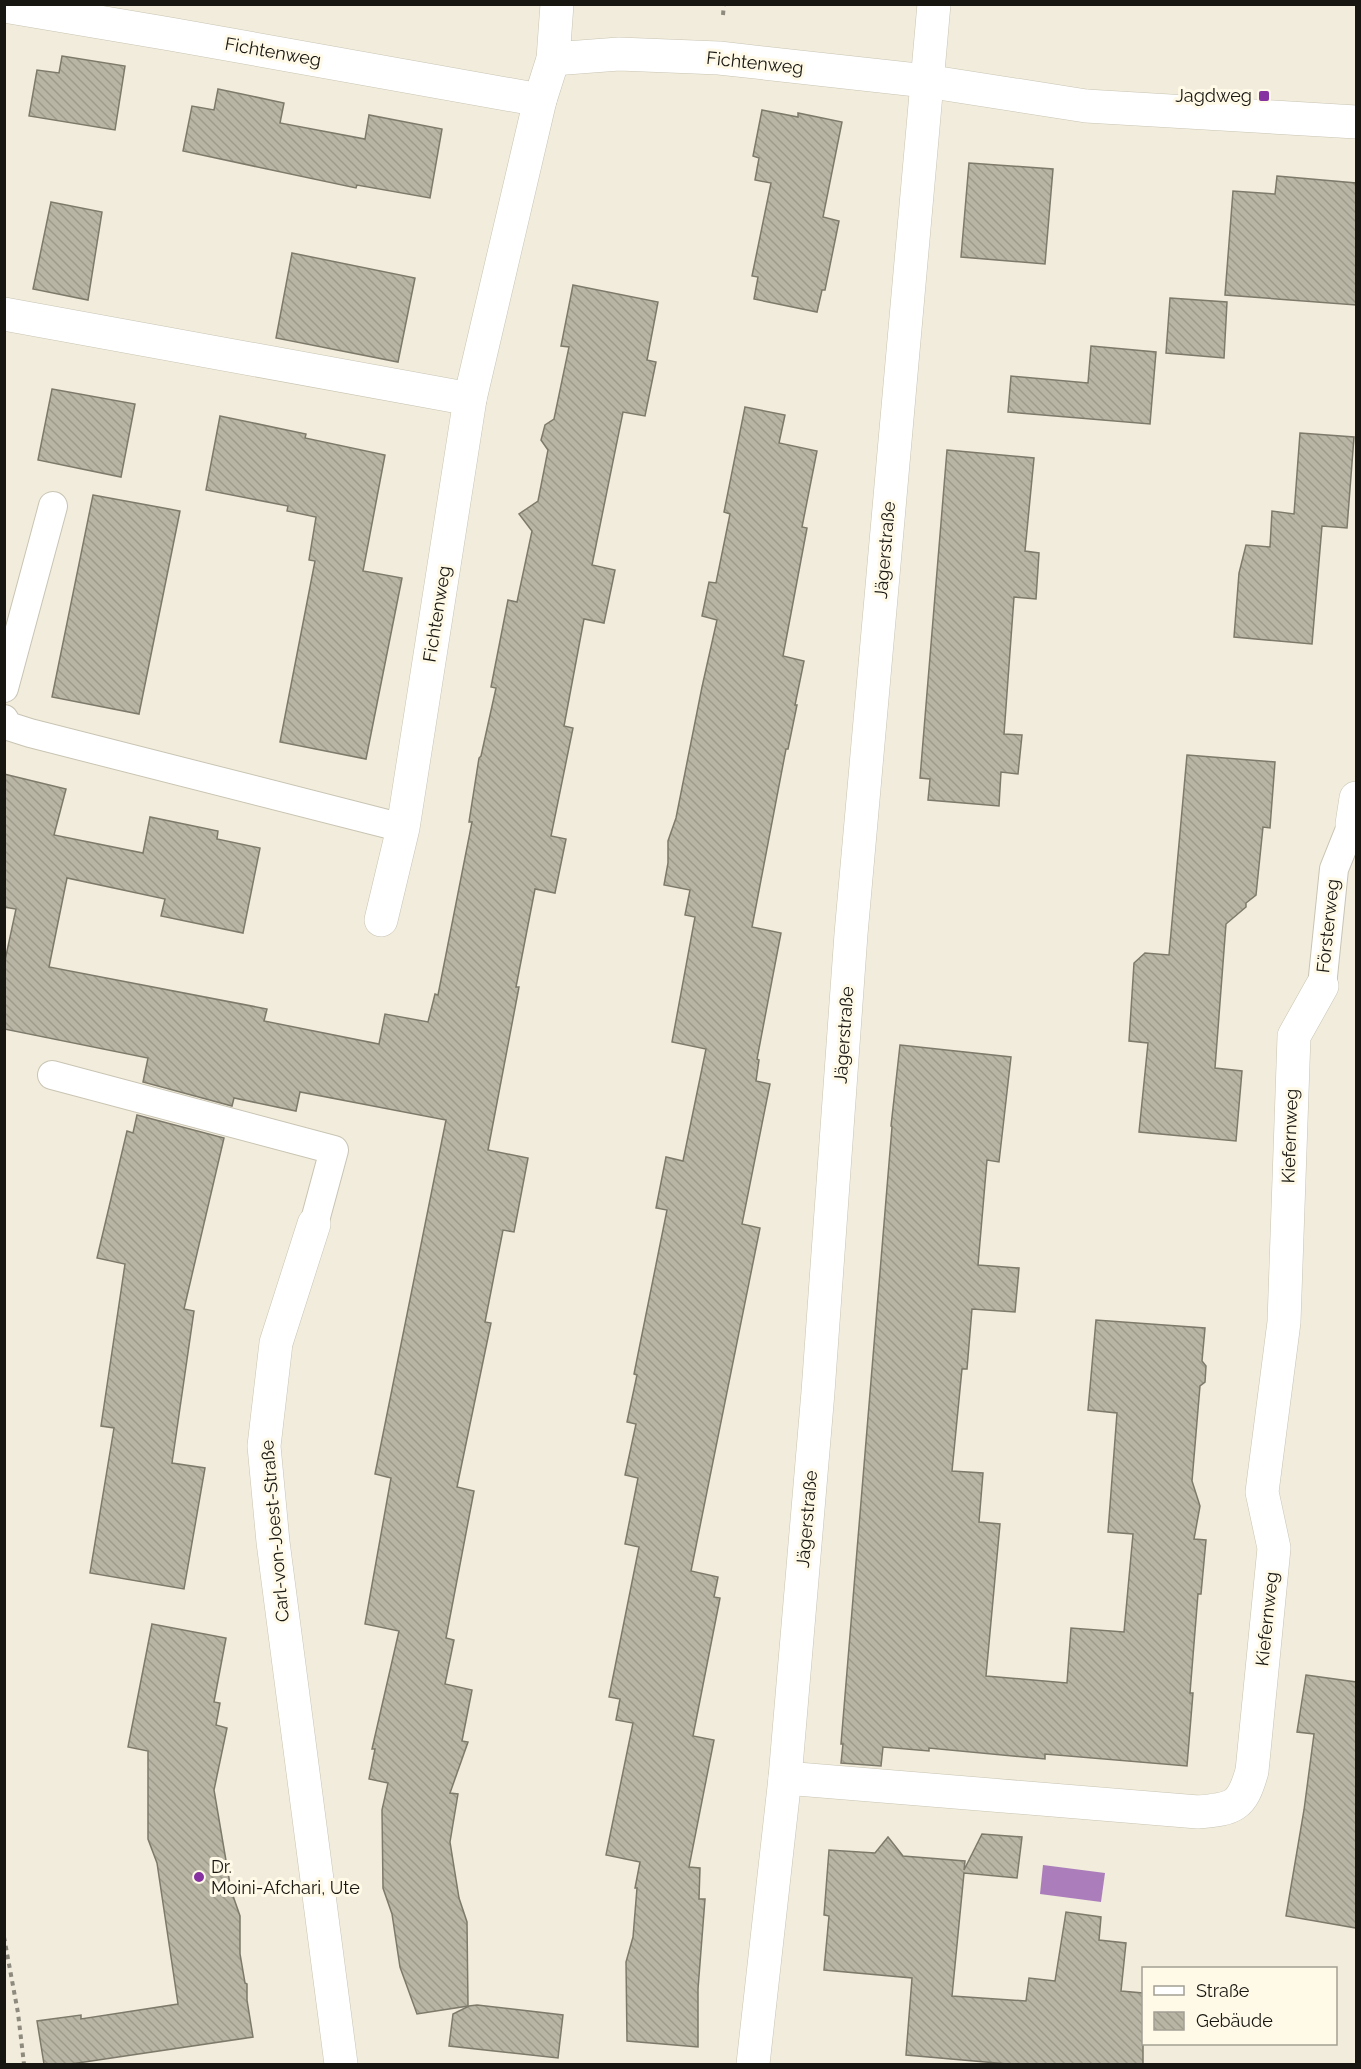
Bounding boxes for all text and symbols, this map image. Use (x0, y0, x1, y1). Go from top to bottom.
street label: Fichtenweg (223, 33, 323, 70)
street label: Fichtenweg (705, 47, 805, 78)
place label: Jagdweg (1175, 85, 1252, 106)
marker: Jagdweg (1257, 89, 1271, 103)
street label: Jägerstraße (870, 500, 899, 599)
street label: Fichtenweg (419, 564, 455, 664)
street label: Försterweg (1312, 878, 1343, 974)
street label: Jägerstraße (830, 985, 857, 1084)
street label: Kiefernweg (1277, 1088, 1302, 1184)
street label: Carl-von-Joest-Straße (256, 1439, 293, 1623)
street label: Jägerstraße (792, 1469, 821, 1568)
street label: Kiefernweg (1251, 1571, 1282, 1667)
place label: Dr. Moini-Afchari, Ute (211, 1856, 360, 1898)
marker: Dr. Moini-Afchari, Ute (192, 1870, 206, 1884)
legend (1142, 1967, 1337, 2045)
text: Straße (1196, 1980, 1250, 2001)
text: Gebäude (1196, 2010, 1273, 2031)

